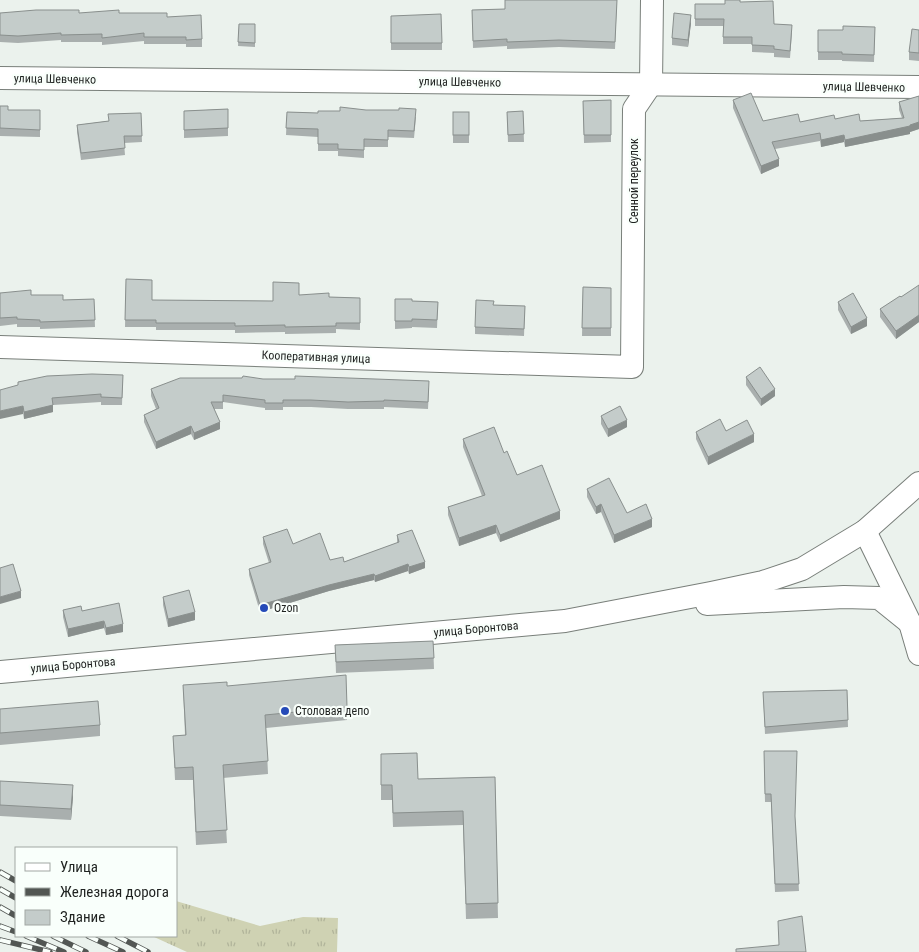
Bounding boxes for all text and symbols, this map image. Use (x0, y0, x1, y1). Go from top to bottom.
street label: улица Шевченко (14, 71, 96, 87)
street label: улица Шевченко (419, 74, 501, 90)
street label: улица Шевченко (823, 79, 905, 95)
street label: Сенной переулок (627, 138, 641, 224)
street label: Кооперативная улица (261, 348, 371, 366)
place label: Ozon (274, 601, 298, 615)
marker: Ozon (258, 602, 270, 614)
street label: улица Боронтова (433, 618, 519, 640)
street label: улица Боронтова (30, 654, 116, 676)
place label: Столовая депо (295, 704, 369, 718)
marker: Столовая депо (279, 705, 291, 717)
legend (15, 847, 178, 937)
text: Улица (60, 858, 98, 876)
text: Железная дорога (60, 883, 169, 901)
text: Здание (60, 908, 105, 926)

